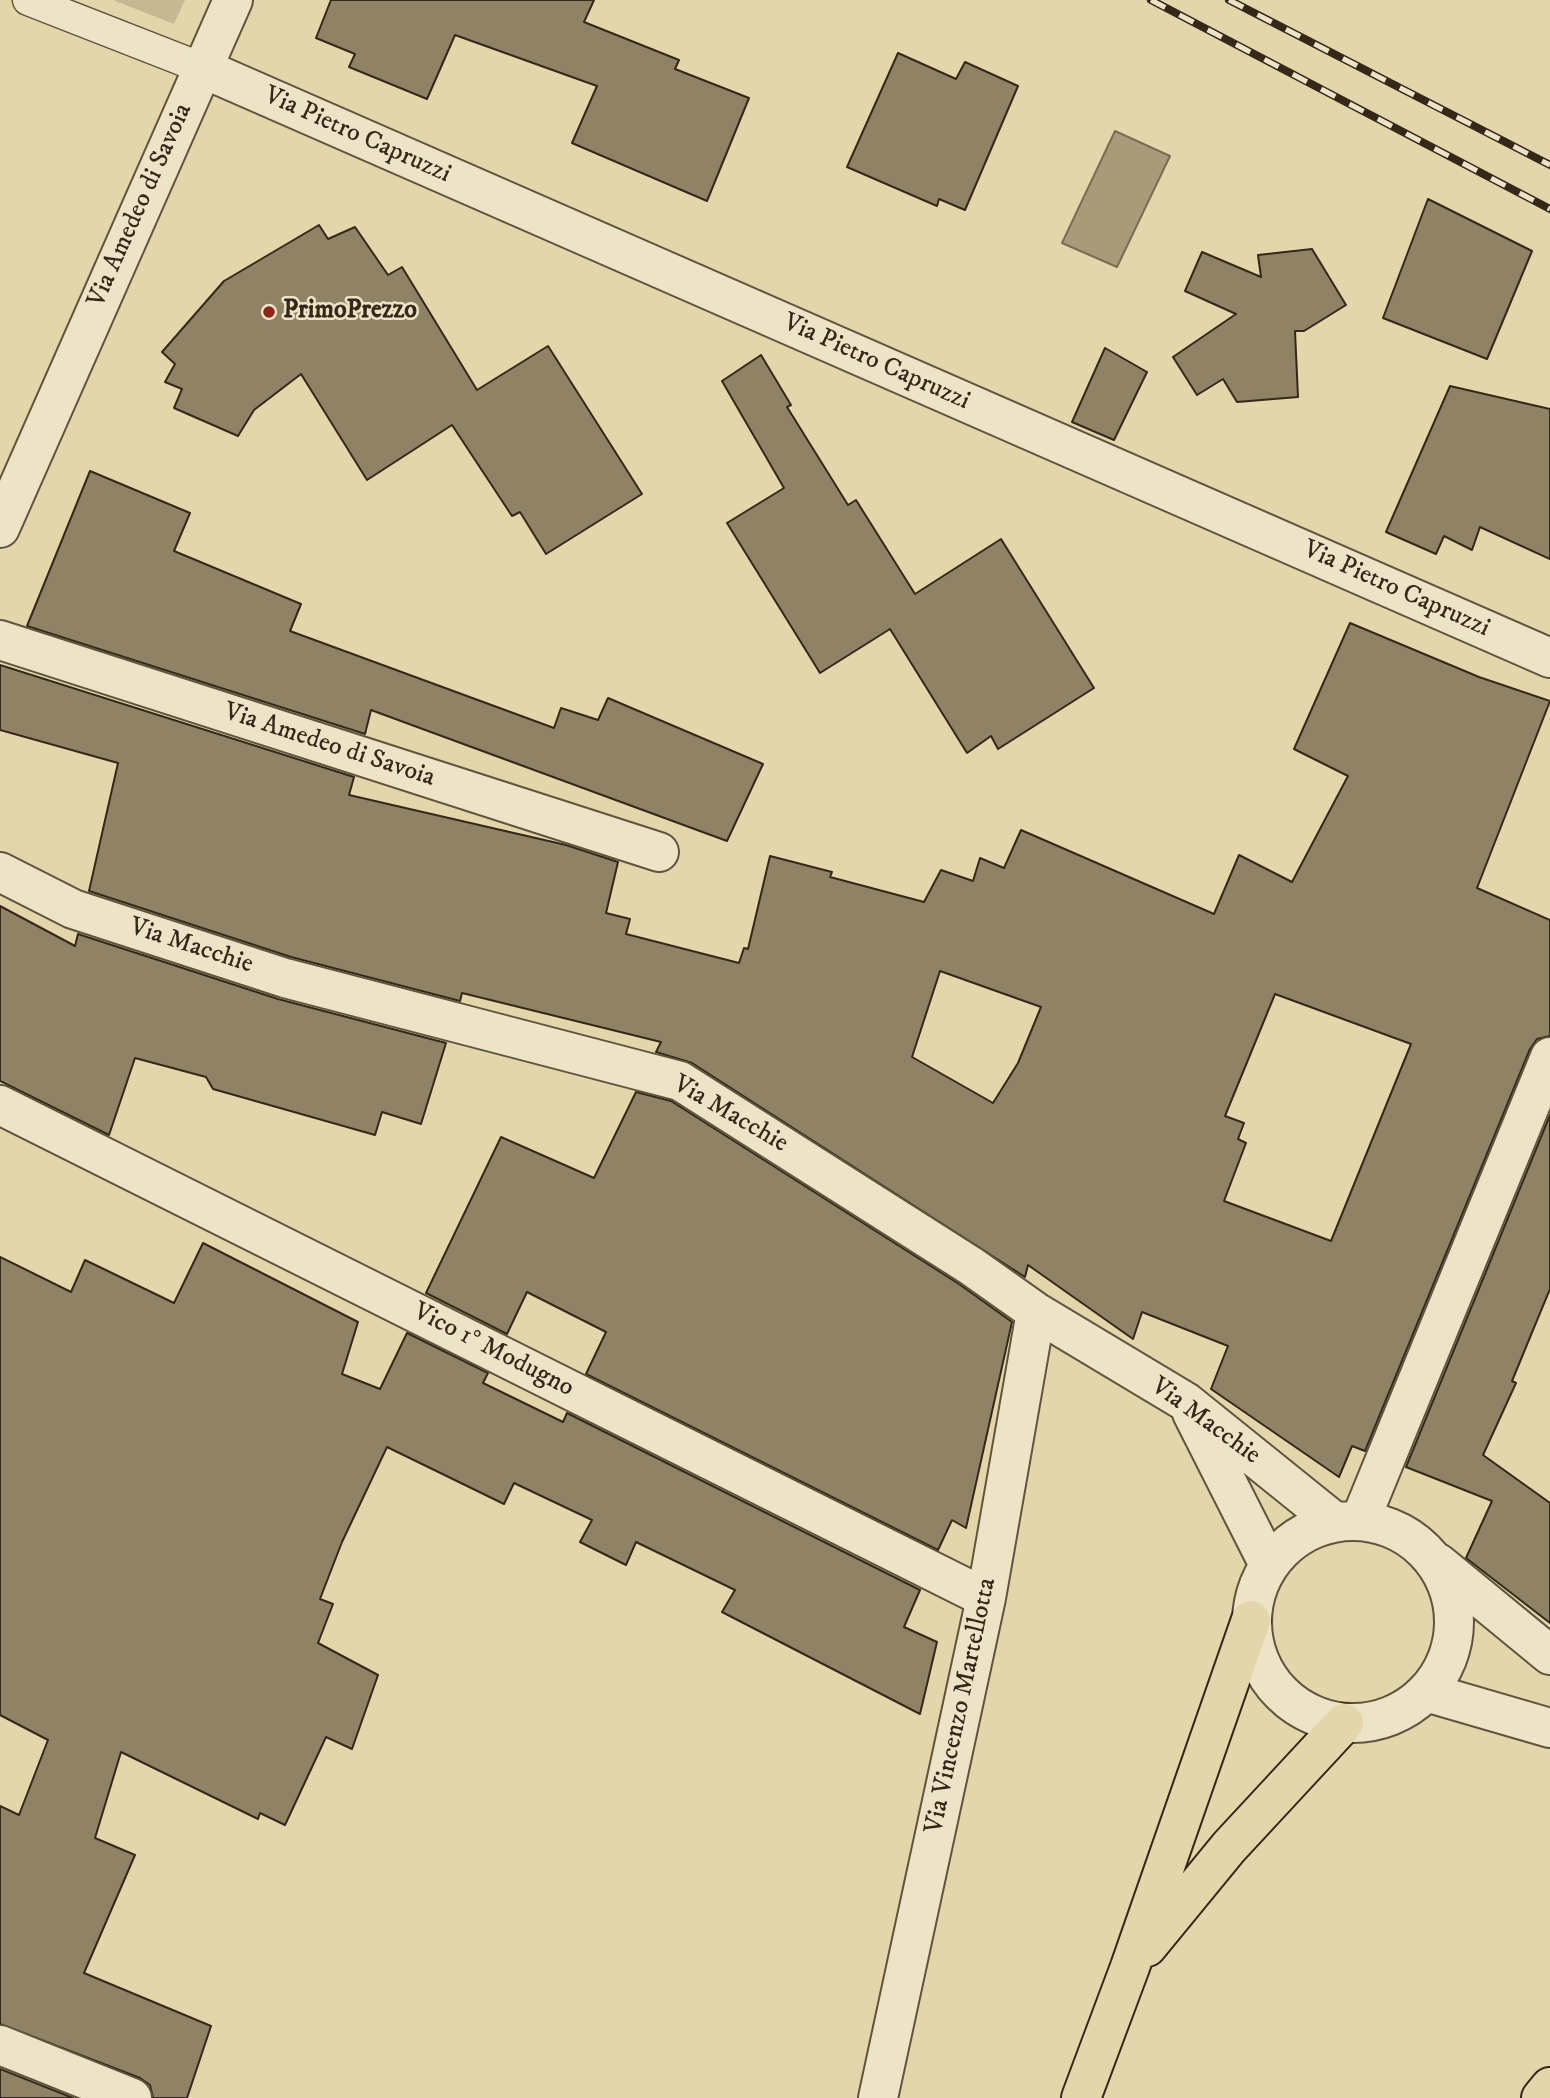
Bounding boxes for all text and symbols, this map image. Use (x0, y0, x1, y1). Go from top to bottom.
street label: Via Pietro Capruzzi (259, 81, 455, 191)
street label: Via Amedeo di Savoia (82, 99, 200, 313)
place label: PrimoPrezzo (283, 296, 417, 328)
marker: PrimoPrezzo (261, 304, 277, 320)
street label: Via Pietro Capruzzi (778, 308, 974, 418)
street label: Via Pietro Capruzzi (1298, 535, 1494, 645)
street label: Via Amedeo di Savoia (220, 697, 438, 795)
street label: Via Macchie (125, 912, 257, 982)
street label: Via Macchie (667, 1070, 793, 1160)
street label: Vico 1° Modugno (407, 1297, 579, 1405)
street label: Via Macchie (1144, 1372, 1266, 1472)
street label: Via Vincenzo Martellotta (920, 1575, 1004, 1837)

